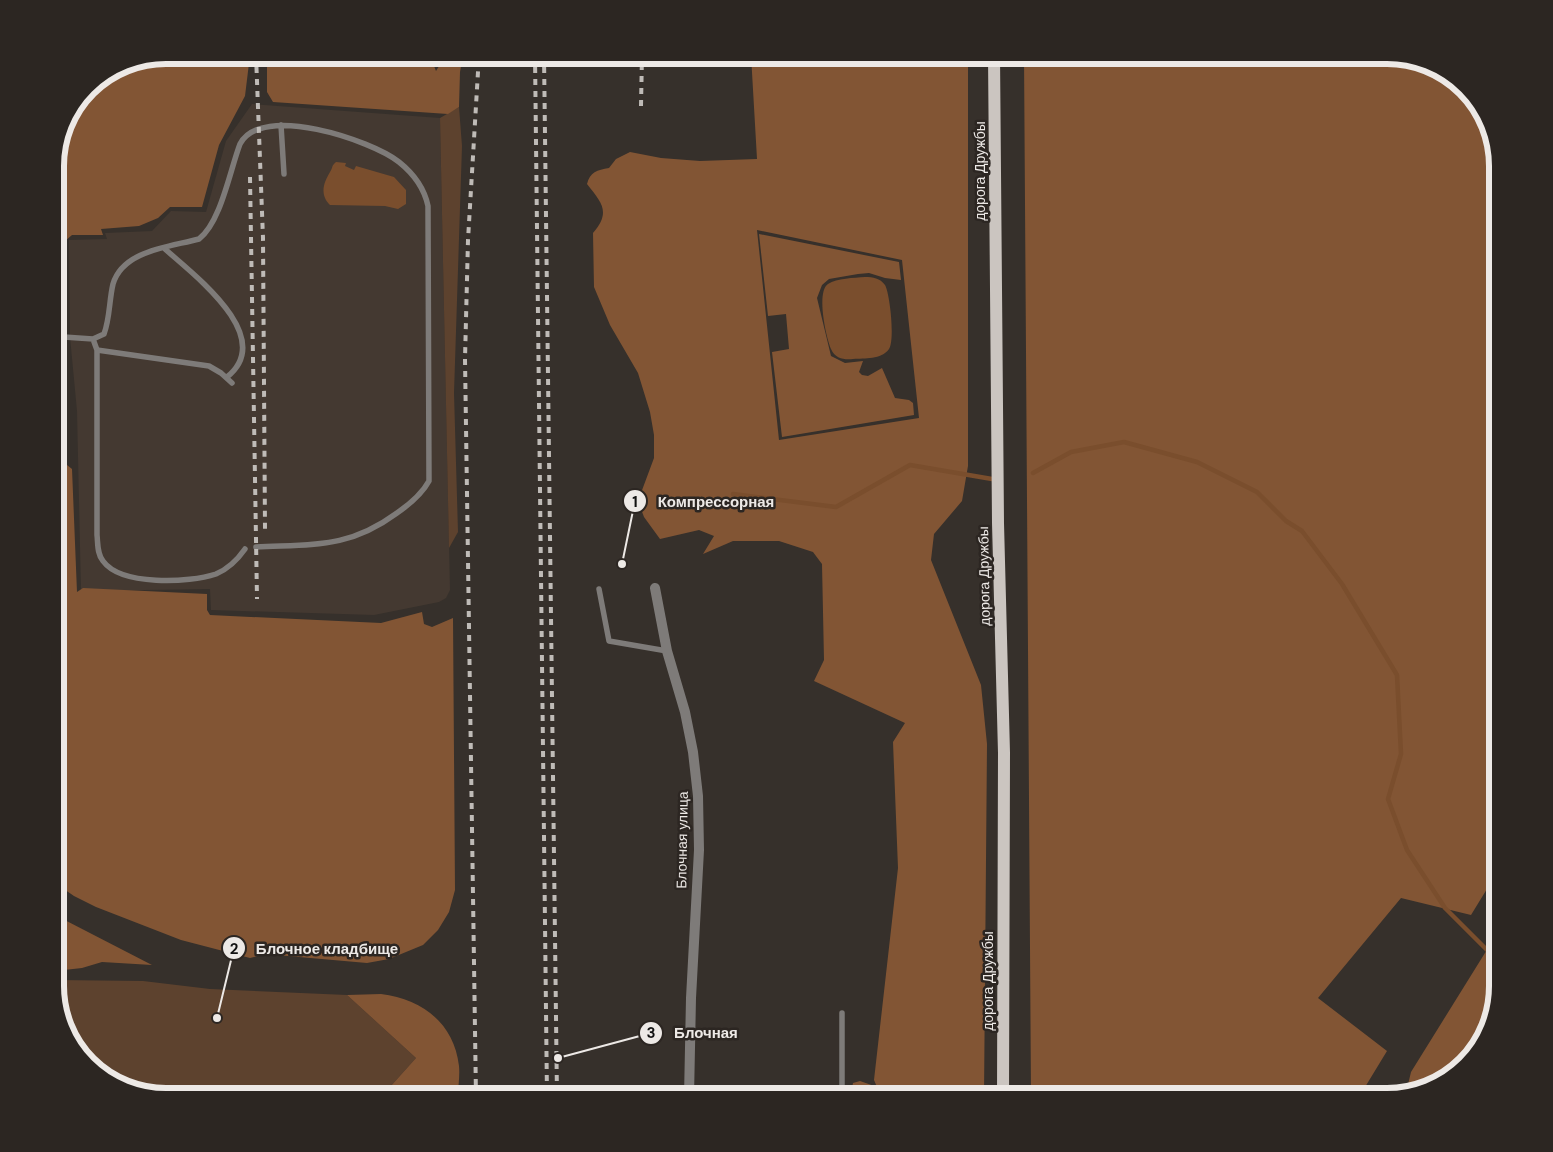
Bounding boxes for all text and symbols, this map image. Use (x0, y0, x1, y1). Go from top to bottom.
street label: дорога Дружбы (971, 121, 989, 221)
callout: Компрессорная (622, 486, 784, 516)
text: 1 (632, 492, 638, 512)
text: Компрессорная (658, 492, 774, 512)
street label: дорога Дружбы (974, 526, 994, 626)
street label: Блочная улица (672, 791, 692, 889)
street label: дорога Дружбы (979, 931, 997, 1031)
callout: Блочное кладбище (221, 933, 408, 963)
text: 2 (230, 939, 239, 959)
text: Блочное кладбище (256, 939, 398, 959)
callout: Блочная (639, 1018, 747, 1048)
text: 3 (646, 1023, 656, 1043)
text: Блочная (674, 1023, 738, 1043)

